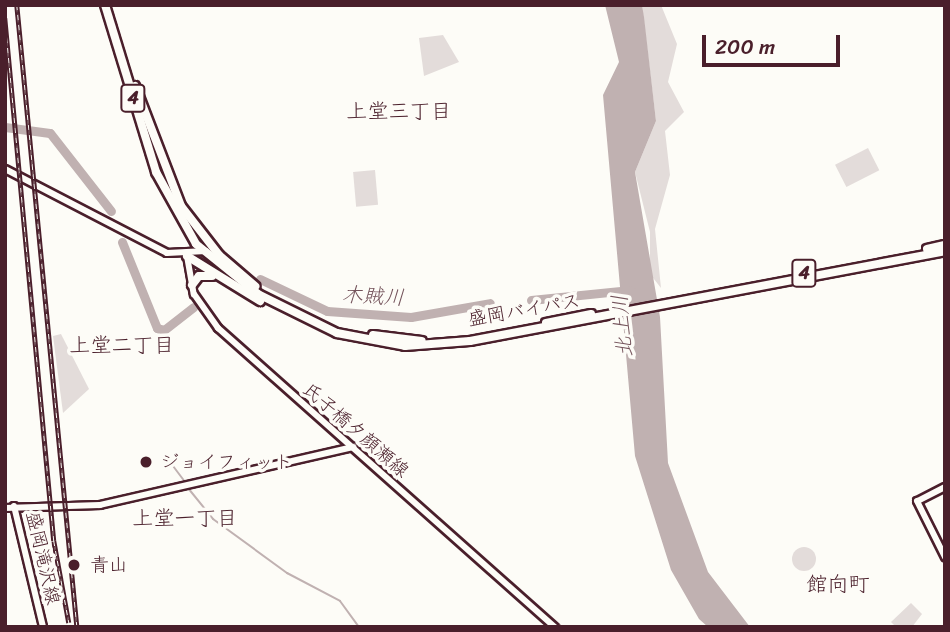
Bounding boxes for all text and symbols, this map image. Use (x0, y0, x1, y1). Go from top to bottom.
scale bar (705, 21, 843, 65)
text: 200 m (715, 28, 775, 66)
road number: 4 (119, 84, 147, 113)
district label: 上堂三丁目 (347, 98, 451, 124)
road number: 4 (790, 258, 818, 288)
water label: 木賊川 (341, 282, 405, 310)
street label: 盛岡バイパス (466, 289, 582, 331)
water label: 北上川 (607, 294, 637, 358)
district label: 上堂二丁目 (70, 332, 174, 358)
street label: 氏子橋夕顔瀬線 (298, 378, 414, 482)
place label: ジョイフィット (160, 451, 293, 473)
marker: ジョイフィット (138, 454, 154, 470)
district label: 上堂一丁目 (133, 505, 237, 531)
street label: 盛岡滝沢線 (21, 509, 65, 607)
place label: 青山 (90, 554, 128, 576)
marker: 青山 (64, 555, 84, 575)
district label: 館向町 (807, 571, 869, 597)

